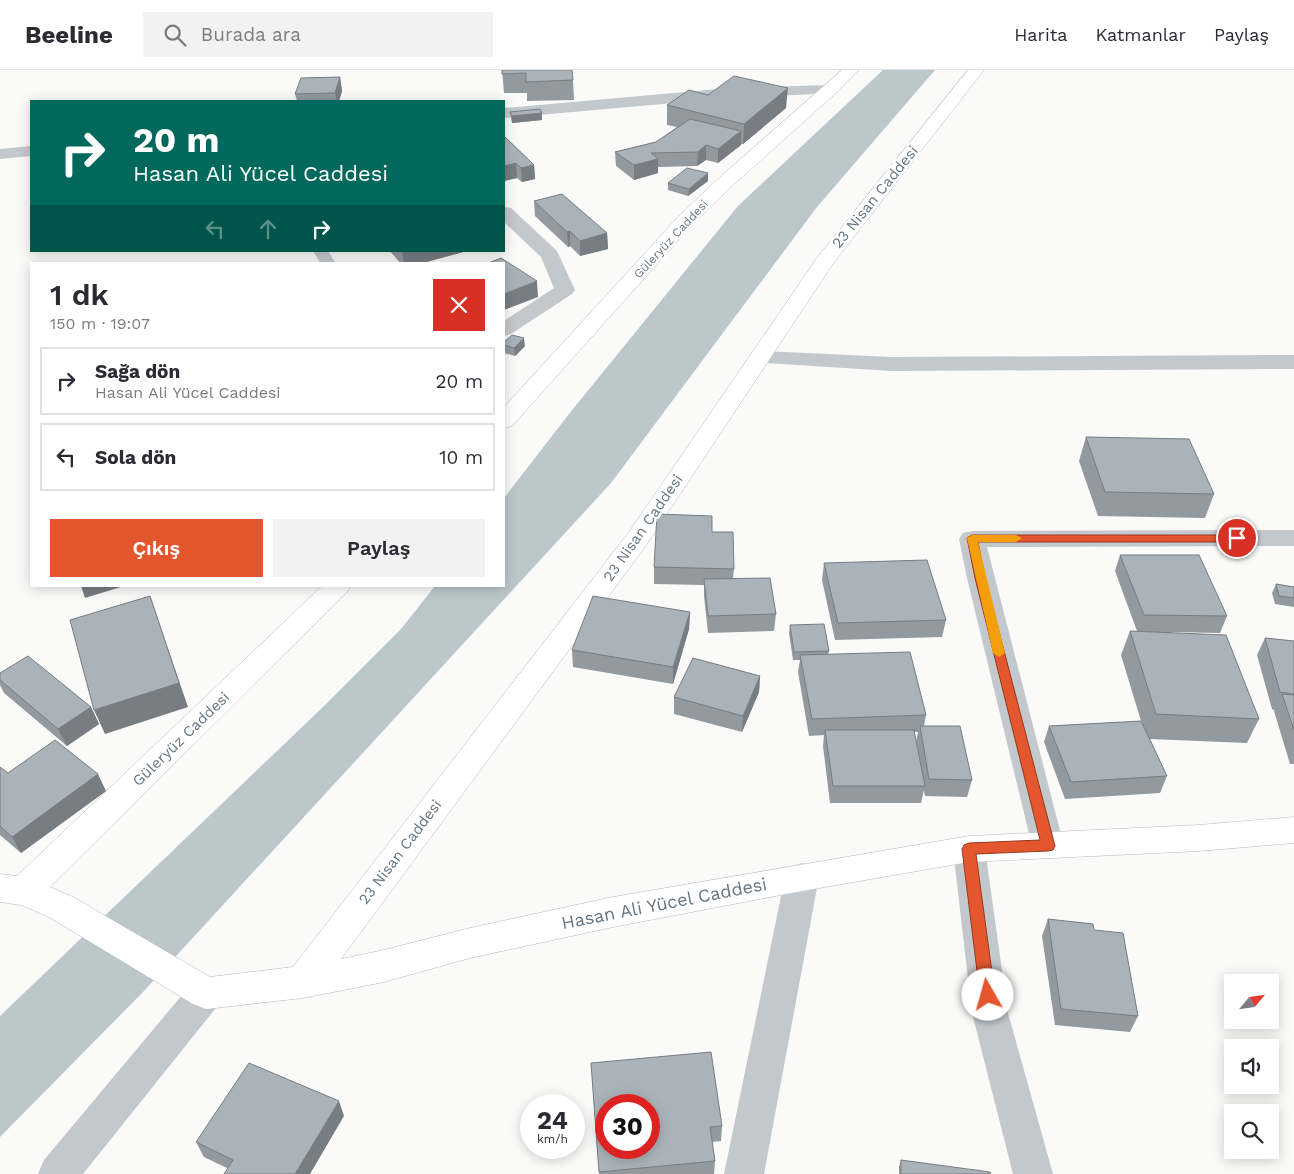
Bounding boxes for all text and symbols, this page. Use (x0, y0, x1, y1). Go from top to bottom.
search box (143, 12, 493, 57)
text: Beeline (25, 21, 113, 49)
icon: search (161, 21, 189, 49)
text: Burada ara (201, 23, 301, 46)
text: Harita (1014, 24, 1067, 45)
text: Katmanlar (1095, 24, 1186, 45)
text: Paylaş (1214, 24, 1269, 45)
text: 20 m (133, 119, 219, 161)
icon: right (50, 120, 115, 185)
street label: 23 Nisan Caddesi (828, 142, 922, 252)
text: Hasan Ali Yücel Caddesi (133, 161, 388, 186)
street label: Güleryüz Caddesi (631, 197, 711, 281)
icon: left (201, 215, 229, 243)
icon: ahead (254, 215, 282, 243)
icon: right (307, 215, 335, 243)
text: 1 dk (50, 277, 109, 312)
button: close (433, 279, 485, 331)
text: 150 m · 19:07 (50, 314, 150, 333)
text: Sağa dön (95, 360, 180, 383)
icon: right (52, 367, 80, 395)
text: 20 m (436, 370, 483, 393)
text: Hasan Ali Yücel Caddesi (95, 383, 281, 402)
icon: left (52, 443, 80, 471)
text: Sola dön (95, 446, 176, 469)
text: 10 m (439, 446, 483, 469)
street label: 23 Nisan Caddesi (599, 471, 687, 585)
pin (1216, 517, 1258, 559)
button: Çıkış (50, 519, 263, 577)
button: Paylaş (273, 519, 485, 577)
icon: arrive (1223, 524, 1251, 552)
street label: Güleryüz Caddesi (129, 688, 233, 790)
street label: 23 Nisan Caddesi (355, 796, 445, 908)
street label: Hasan Ali Yücel Caddesi (560, 873, 768, 933)
position arrow (961, 968, 1013, 1020)
north arrow (1224, 974, 1279, 1029)
map controls (1224, 974, 1279, 1159)
button: sound (1224, 1039, 1279, 1094)
speed limit sign: 30 (595, 1094, 660, 1159)
button: search (1224, 1104, 1279, 1159)
text: 24 (537, 1106, 568, 1135)
text: km/h (537, 1132, 568, 1146)

